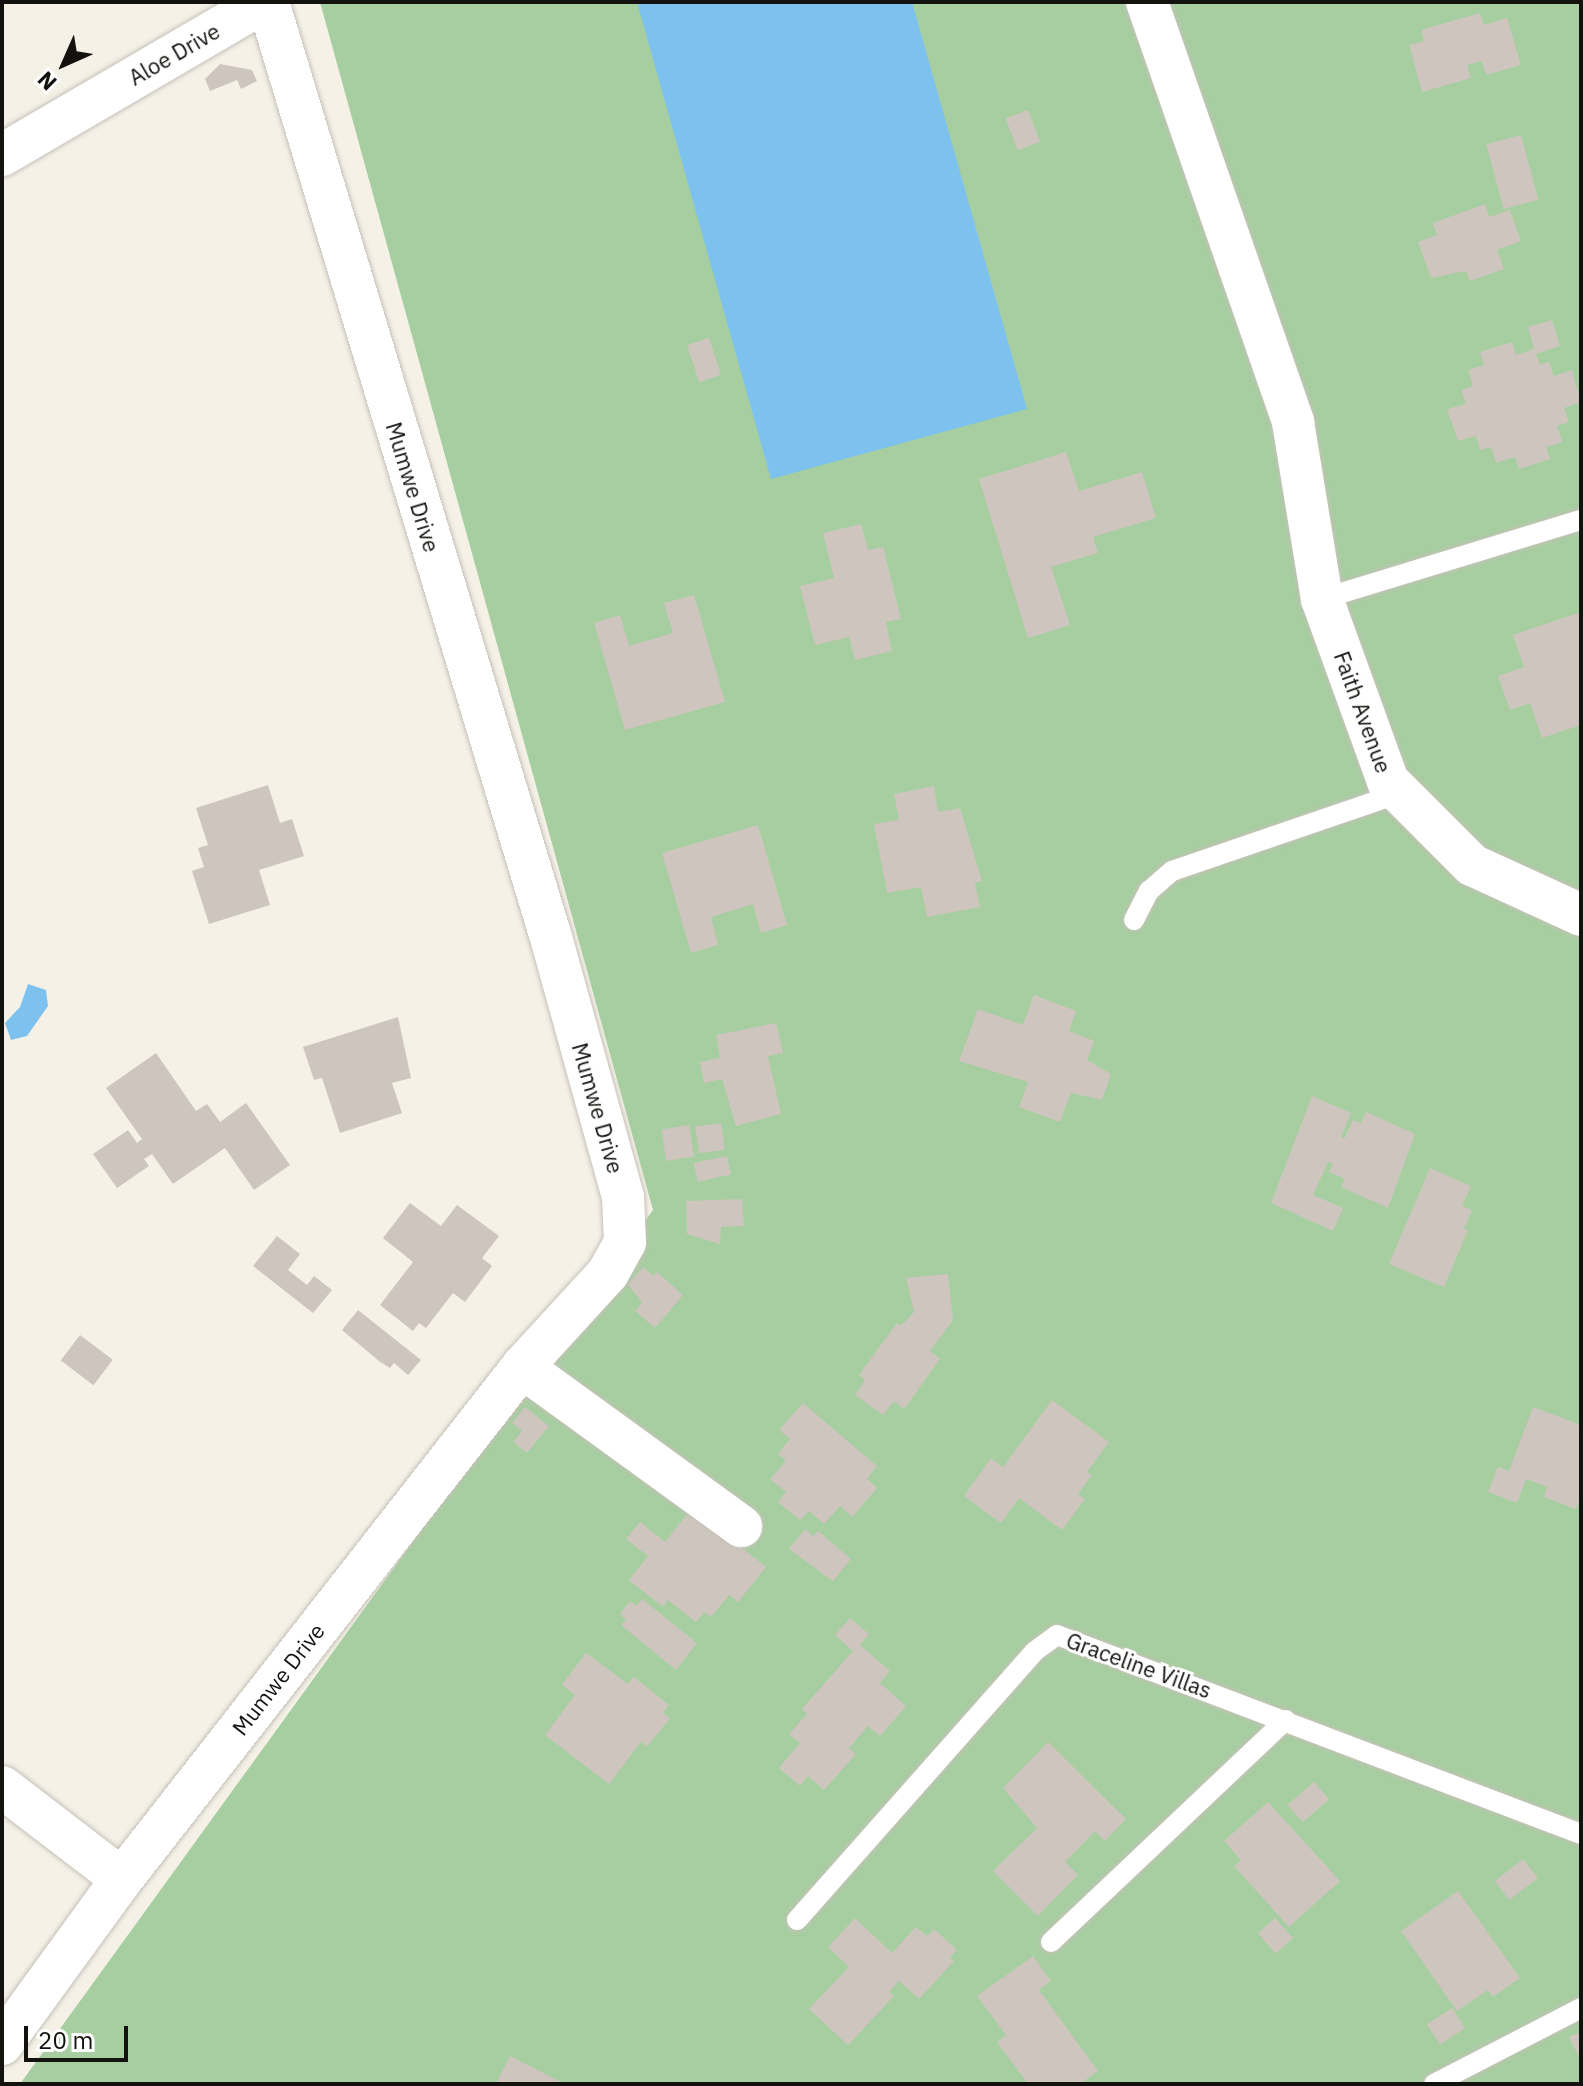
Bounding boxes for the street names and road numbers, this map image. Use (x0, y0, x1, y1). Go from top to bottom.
street label: Aloe Drive (124, 17, 224, 91)
street label: Mumwe Drive (381, 419, 445, 555)
street label: Faith Avenue (1329, 648, 1397, 776)
street label: Mumwe Drive (567, 1040, 629, 1176)
street label: Mumwe Drive (226, 1618, 330, 1740)
street label: Graceline Villas (1063, 1627, 1215, 1703)

